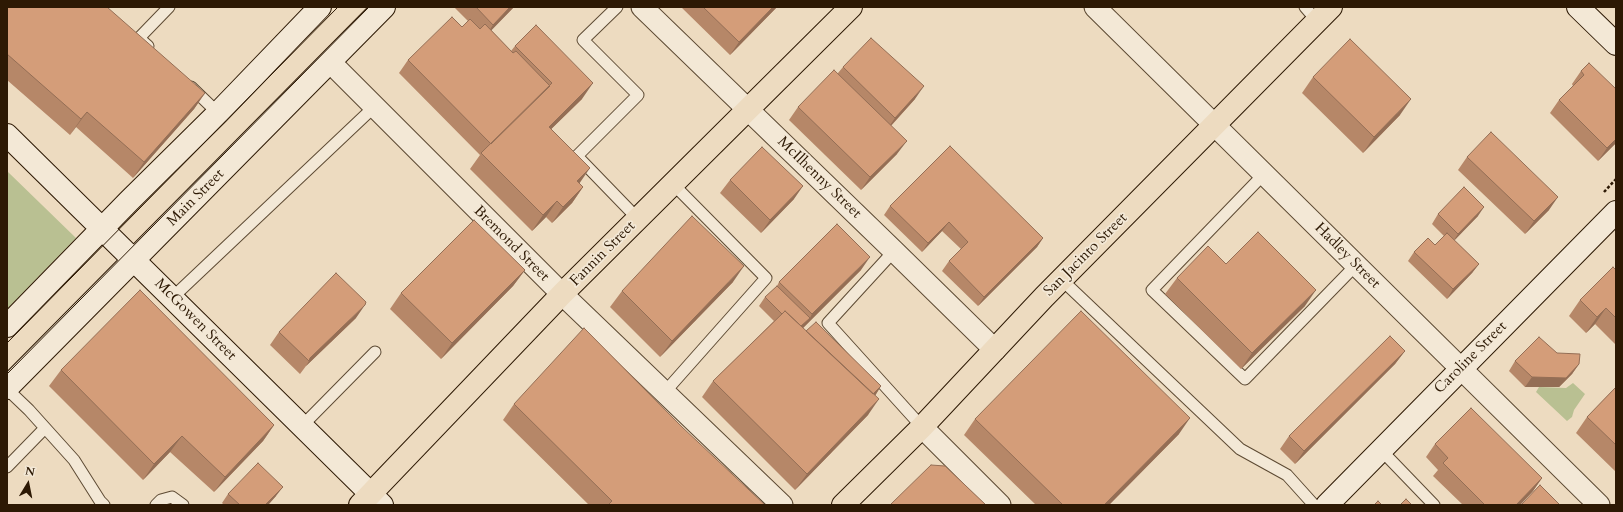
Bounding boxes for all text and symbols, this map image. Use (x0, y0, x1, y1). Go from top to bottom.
street label: McIlhenny Street (773, 133, 865, 223)
street label: Main Street (164, 166, 228, 230)
street label: Bremond Street (469, 202, 553, 286)
street label: San Jacinto Street (1041, 210, 1131, 300)
street label: Fannin Street (567, 218, 639, 290)
street label: Hadley Street (1310, 219, 1384, 293)
street label: McGowen Street (150, 275, 240, 365)
street label: Caroline Street (1431, 318, 1511, 398)
text: N (24, 463, 36, 480)
north arrow (8, 464, 48, 504)

